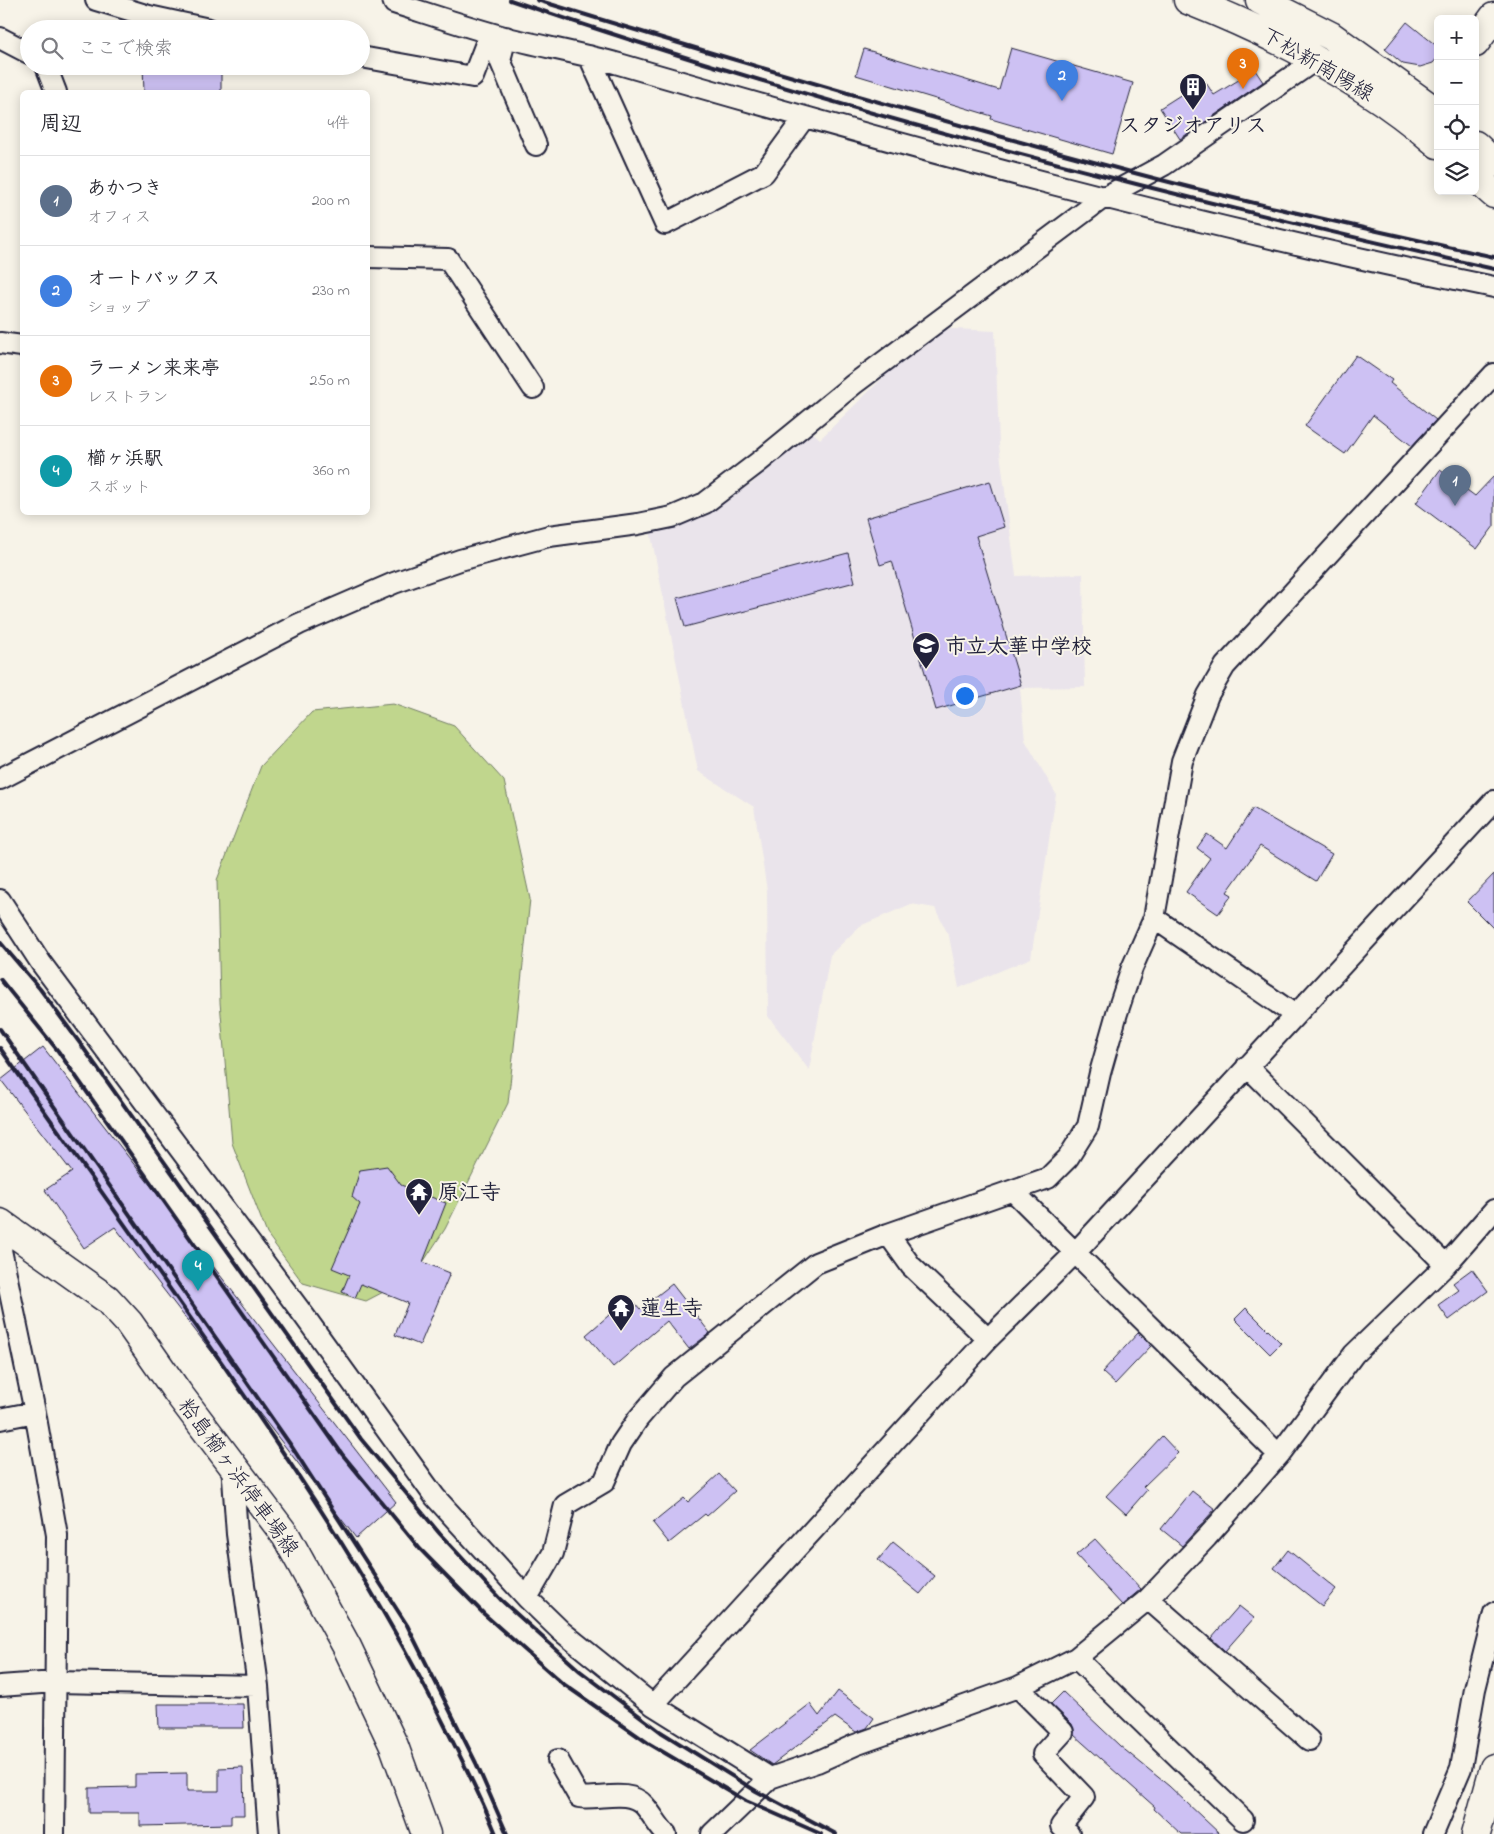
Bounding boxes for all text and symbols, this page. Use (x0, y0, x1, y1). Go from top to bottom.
map controls (1434, 15, 1479, 195)
button: + (1434, 15, 1479, 60)
search box (20, 20, 370, 75)
street label: 下松新南陽線 (1255, 21, 1379, 110)
icon: search (38, 34, 66, 62)
text: ここで検索 (78, 36, 173, 63)
pin: 3 (1227, 48, 1259, 89)
pin: 2 (1046, 60, 1078, 101)
button: − (1434, 60, 1479, 105)
building icon: スタジオアリス (1178, 72, 1208, 111)
button: locate (1434, 105, 1479, 150)
text: 周辺 (40, 110, 82, 140)
text: 4件 (327, 112, 350, 136)
place label: スタジオアリス (1119, 112, 1267, 142)
button: layers (1434, 150, 1479, 195)
text: あかつき (87, 176, 163, 203)
text: 1 (53, 189, 59, 213)
text: 200 m (312, 189, 350, 213)
text: オフィス (87, 206, 151, 230)
text: オートバックス (87, 266, 220, 293)
text: 2 (52, 279, 60, 303)
text: 230 m (312, 279, 350, 303)
text: ショップ (87, 296, 150, 320)
text: ラーメン来来亭 (87, 356, 220, 383)
text: 3 (53, 369, 59, 393)
text: 250 m (310, 369, 350, 393)
text: レストラン (87, 386, 168, 410)
text: 櫛ヶ浜駅 (87, 446, 163, 473)
text: 4 (53, 459, 59, 483)
text: 360 m (313, 459, 350, 483)
pin: 1 (1439, 465, 1471, 506)
text: スポット (87, 476, 151, 500)
school or university icon: 市立太華中学校 (911, 631, 941, 670)
place label: 市立太華中学校 (945, 633, 1092, 663)
your location (952, 683, 978, 709)
temple icon: 原江寺 (404, 1177, 434, 1216)
place label: 原江寺 (438, 1179, 501, 1209)
pin: 4 (182, 1250, 214, 1291)
temple icon: 蓮生寺 (606, 1293, 636, 1332)
place label: 蓮生寺 (640, 1295, 703, 1325)
street label: 粭島櫛ヶ浜停車場線 (170, 1393, 305, 1563)

